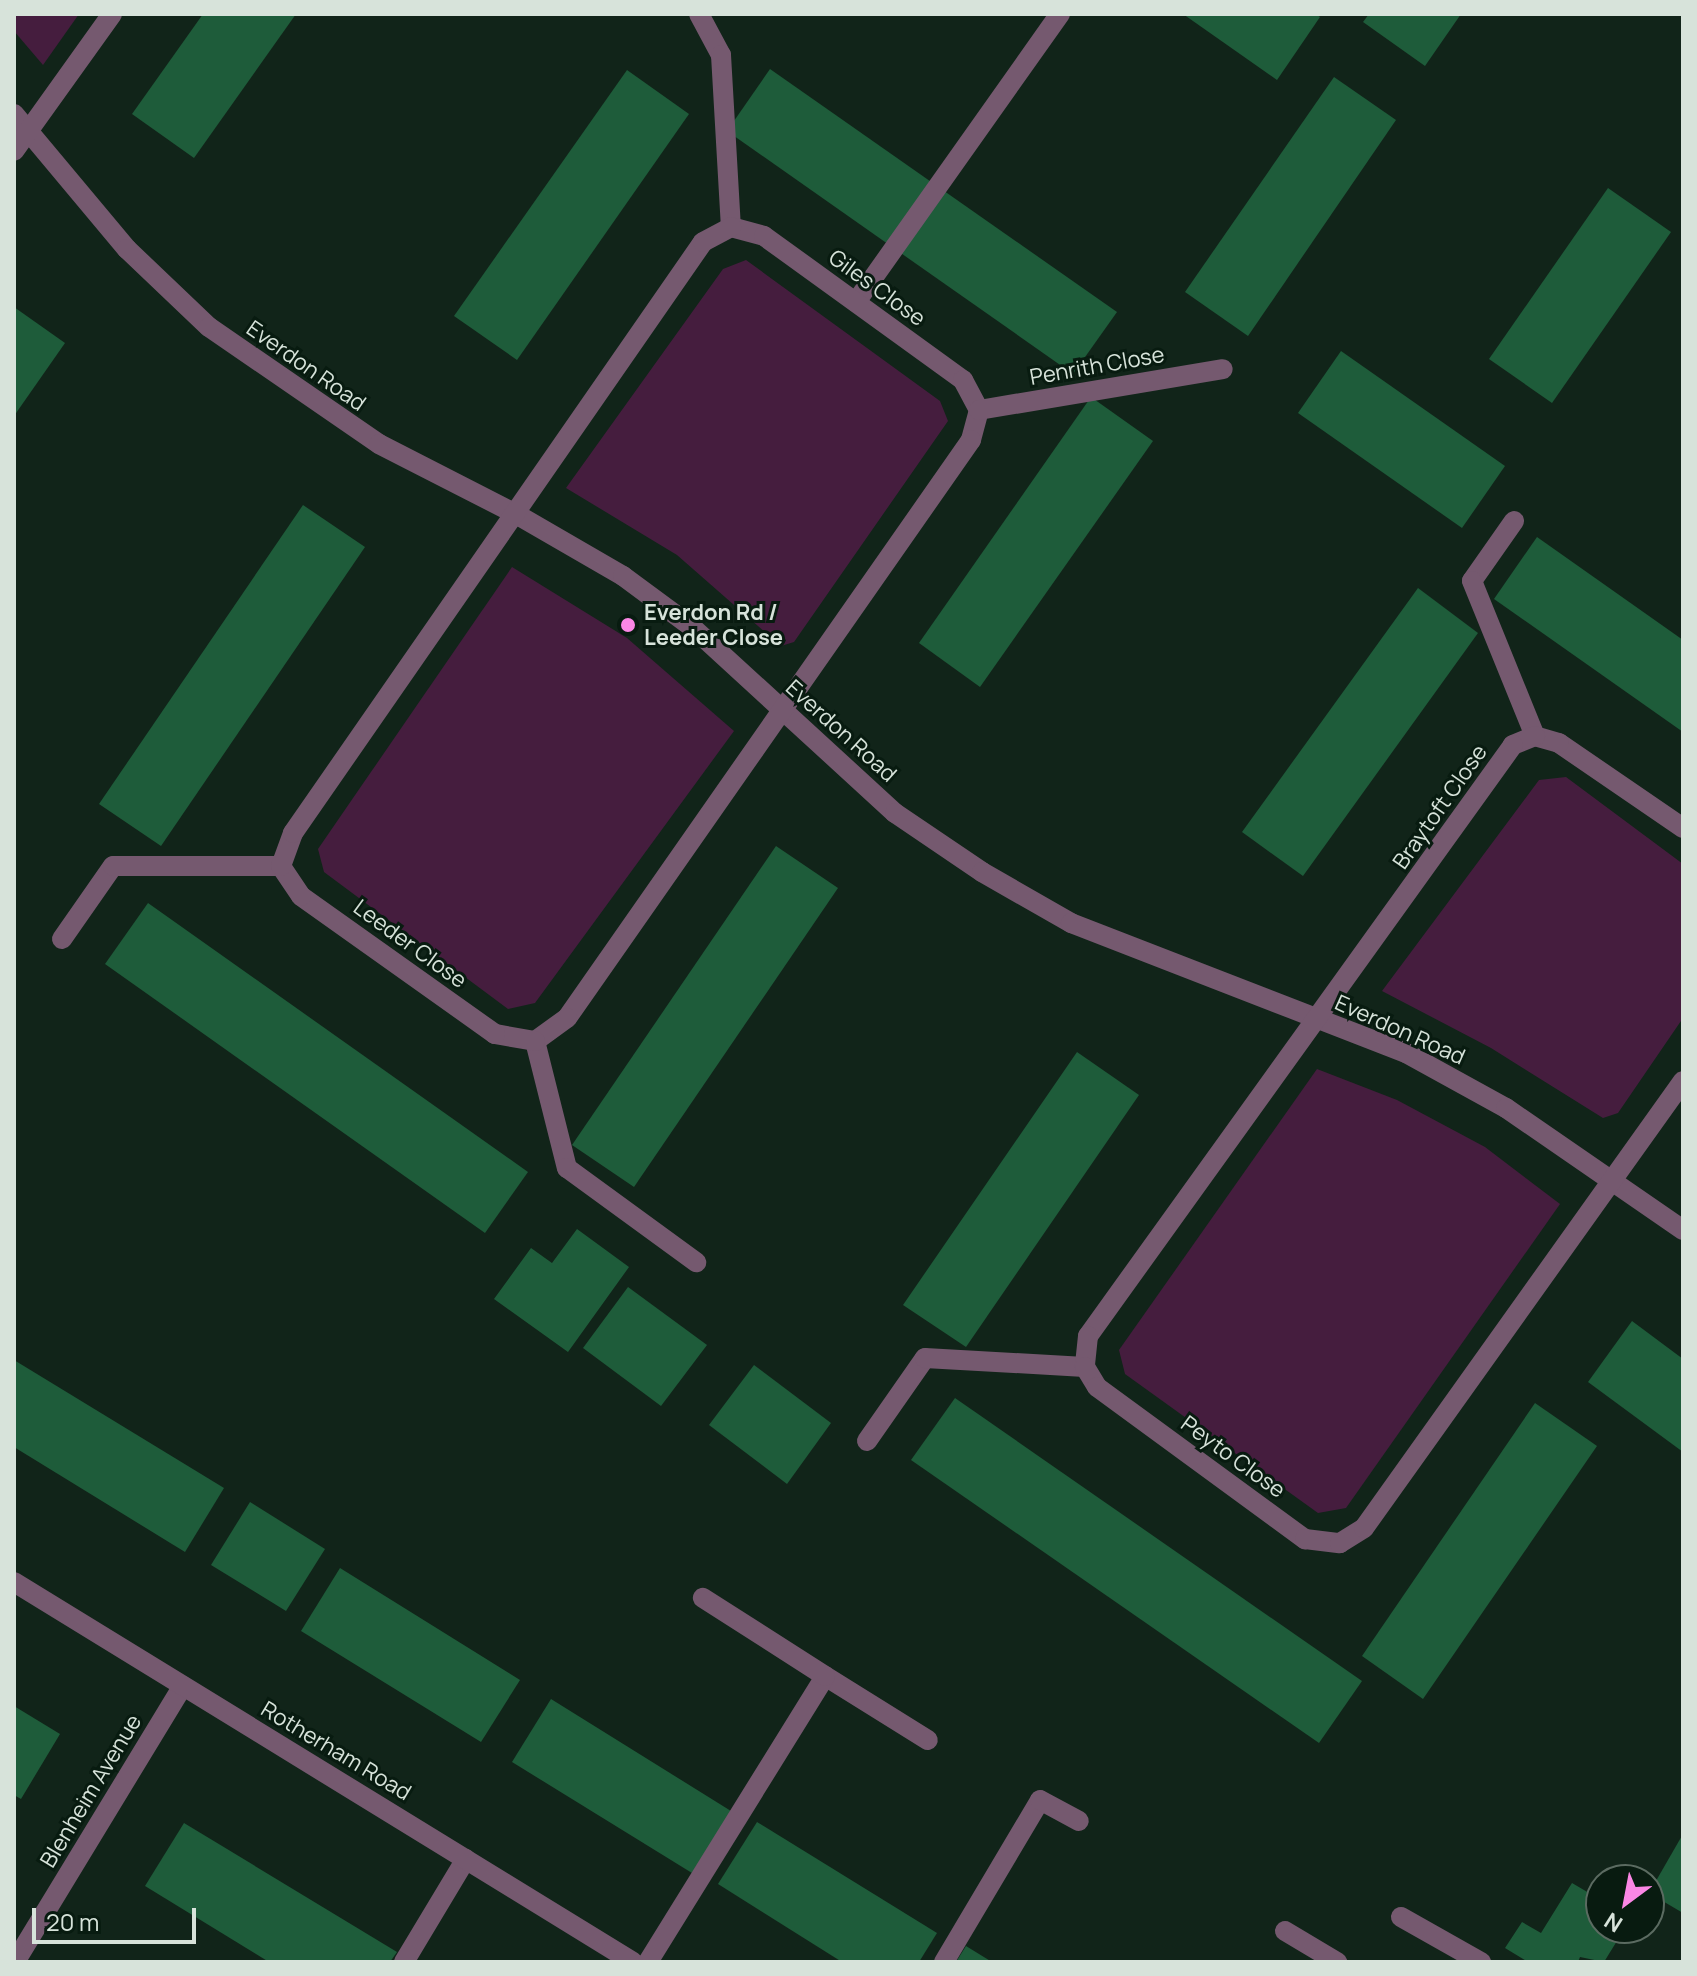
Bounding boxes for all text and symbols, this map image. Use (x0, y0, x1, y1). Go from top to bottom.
street label: Giles Close (824, 244, 930, 332)
street label: Everdon Road (241, 315, 371, 417)
street label: Penrith Close (1028, 341, 1166, 391)
place label: Everdon Rd / Leeder Close (644, 599, 783, 650)
marker: Everdon Rd / Leeder Close (619, 616, 637, 634)
street label: Everdon Road (780, 675, 902, 787)
street label: Braytoft Close (1387, 740, 1493, 874)
street label: Leeder Close (348, 894, 472, 994)
street label: Everdon Road (1331, 990, 1469, 1070)
street label: Peyto Close (1176, 1410, 1290, 1504)
street label: Rotherham Road (256, 1696, 416, 1806)
street label: Blenheim Avenue (35, 1710, 147, 1872)
north arrow (1585, 1864, 1665, 1944)
scale bar (36, 1892, 200, 1942)
text: 20 m (46, 1905, 99, 1938)
text: N (1599, 1906, 1628, 1940)

